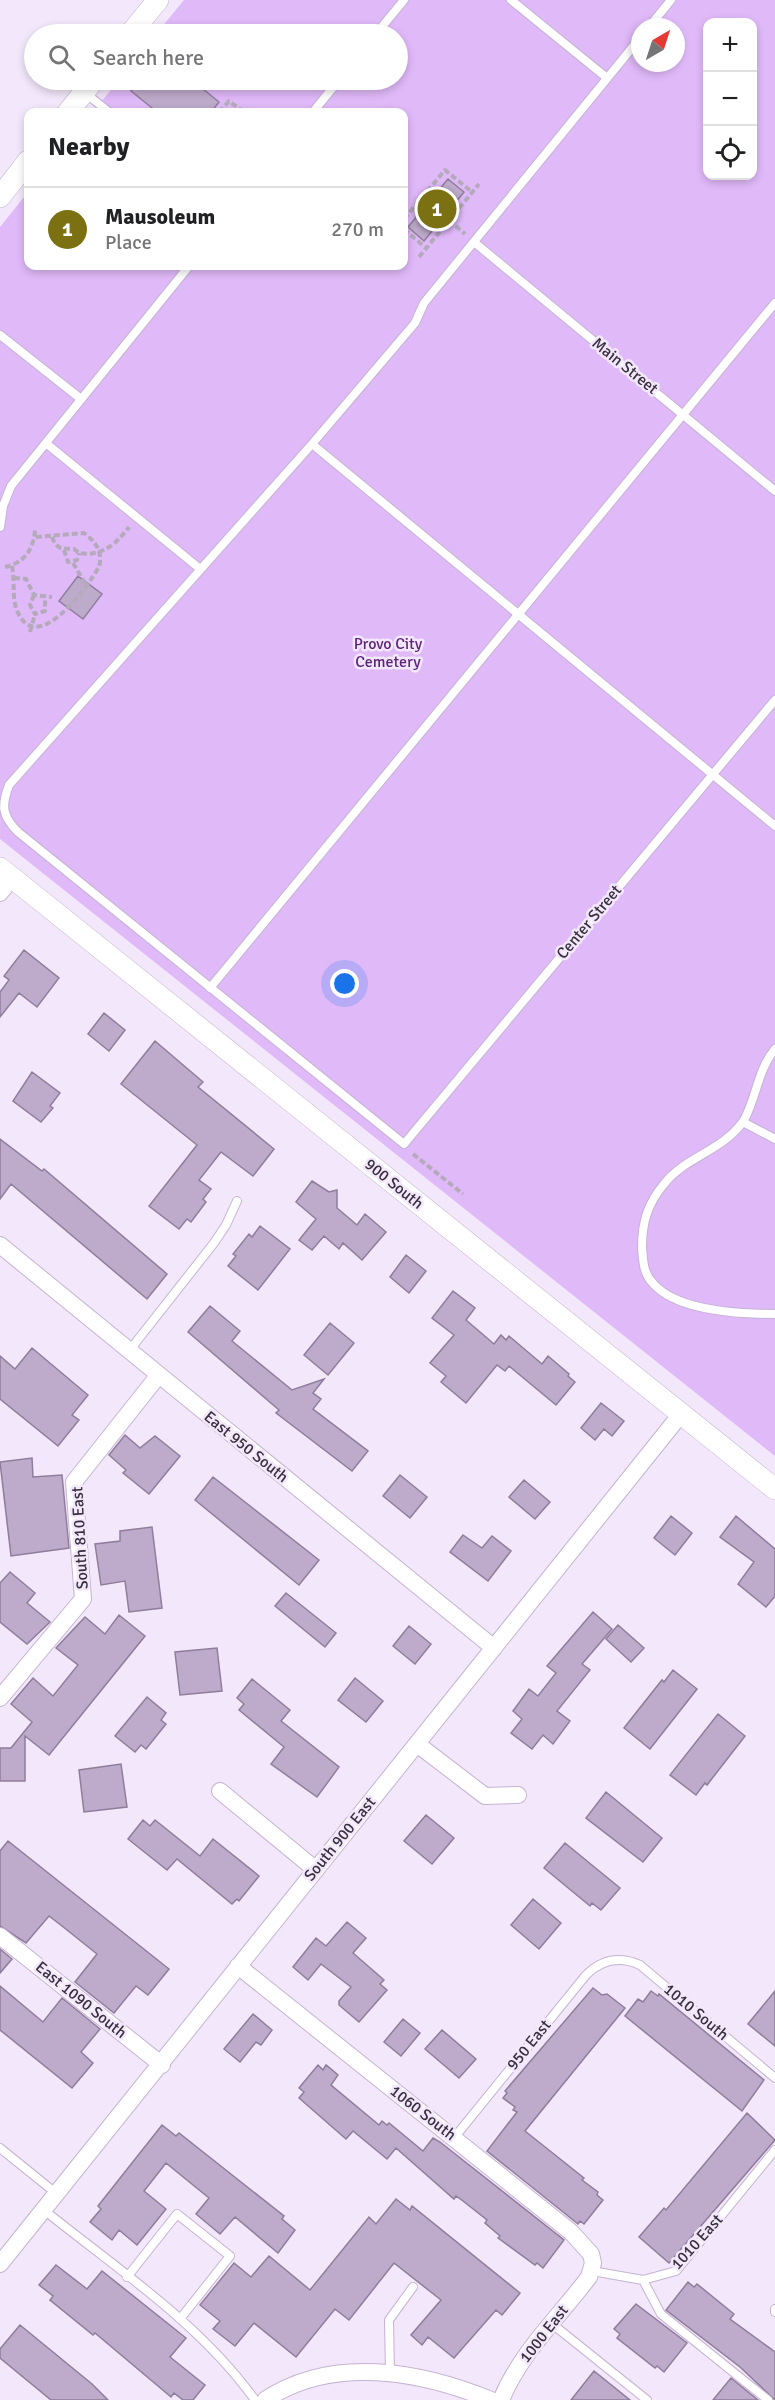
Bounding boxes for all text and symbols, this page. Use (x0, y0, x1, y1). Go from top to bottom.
north arrow (631, 18, 685, 72)
map controls (703, 18, 757, 180)
button: + (703, 18, 757, 72)
search box (24, 24, 408, 90)
icon: search (45, 41, 78, 74)
text: Search here (93, 44, 204, 71)
button: − (703, 72, 757, 126)
button: locate (703, 126, 757, 180)
text: Nearby (48, 131, 129, 163)
pin: 1 (418, 186, 456, 232)
text: Mausoleum (105, 203, 215, 230)
text: 1 (62, 217, 73, 242)
text: 270 m (331, 217, 384, 242)
text: Place (105, 230, 152, 255)
street label: Main Street (588, 333, 662, 399)
park label: Provo City Cemetery (354, 634, 423, 672)
street label: Center Street (552, 880, 626, 963)
your location (330, 969, 359, 998)
street label: 900 South (361, 1154, 427, 1214)
street label: East 950 South (200, 1407, 292, 1487)
street label: South 810 East (67, 1486, 93, 1590)
street label: South 900 East (300, 1792, 380, 1885)
street label: East 1090 South (31, 1957, 131, 2043)
street label: 1010 South (660, 1979, 732, 2045)
street label: 950 East (503, 2015, 556, 2074)
street label: 1060 South (386, 2081, 460, 2145)
street label: 1010 East (667, 2210, 727, 2274)
street label: 1000 East (515, 2301, 573, 2367)

